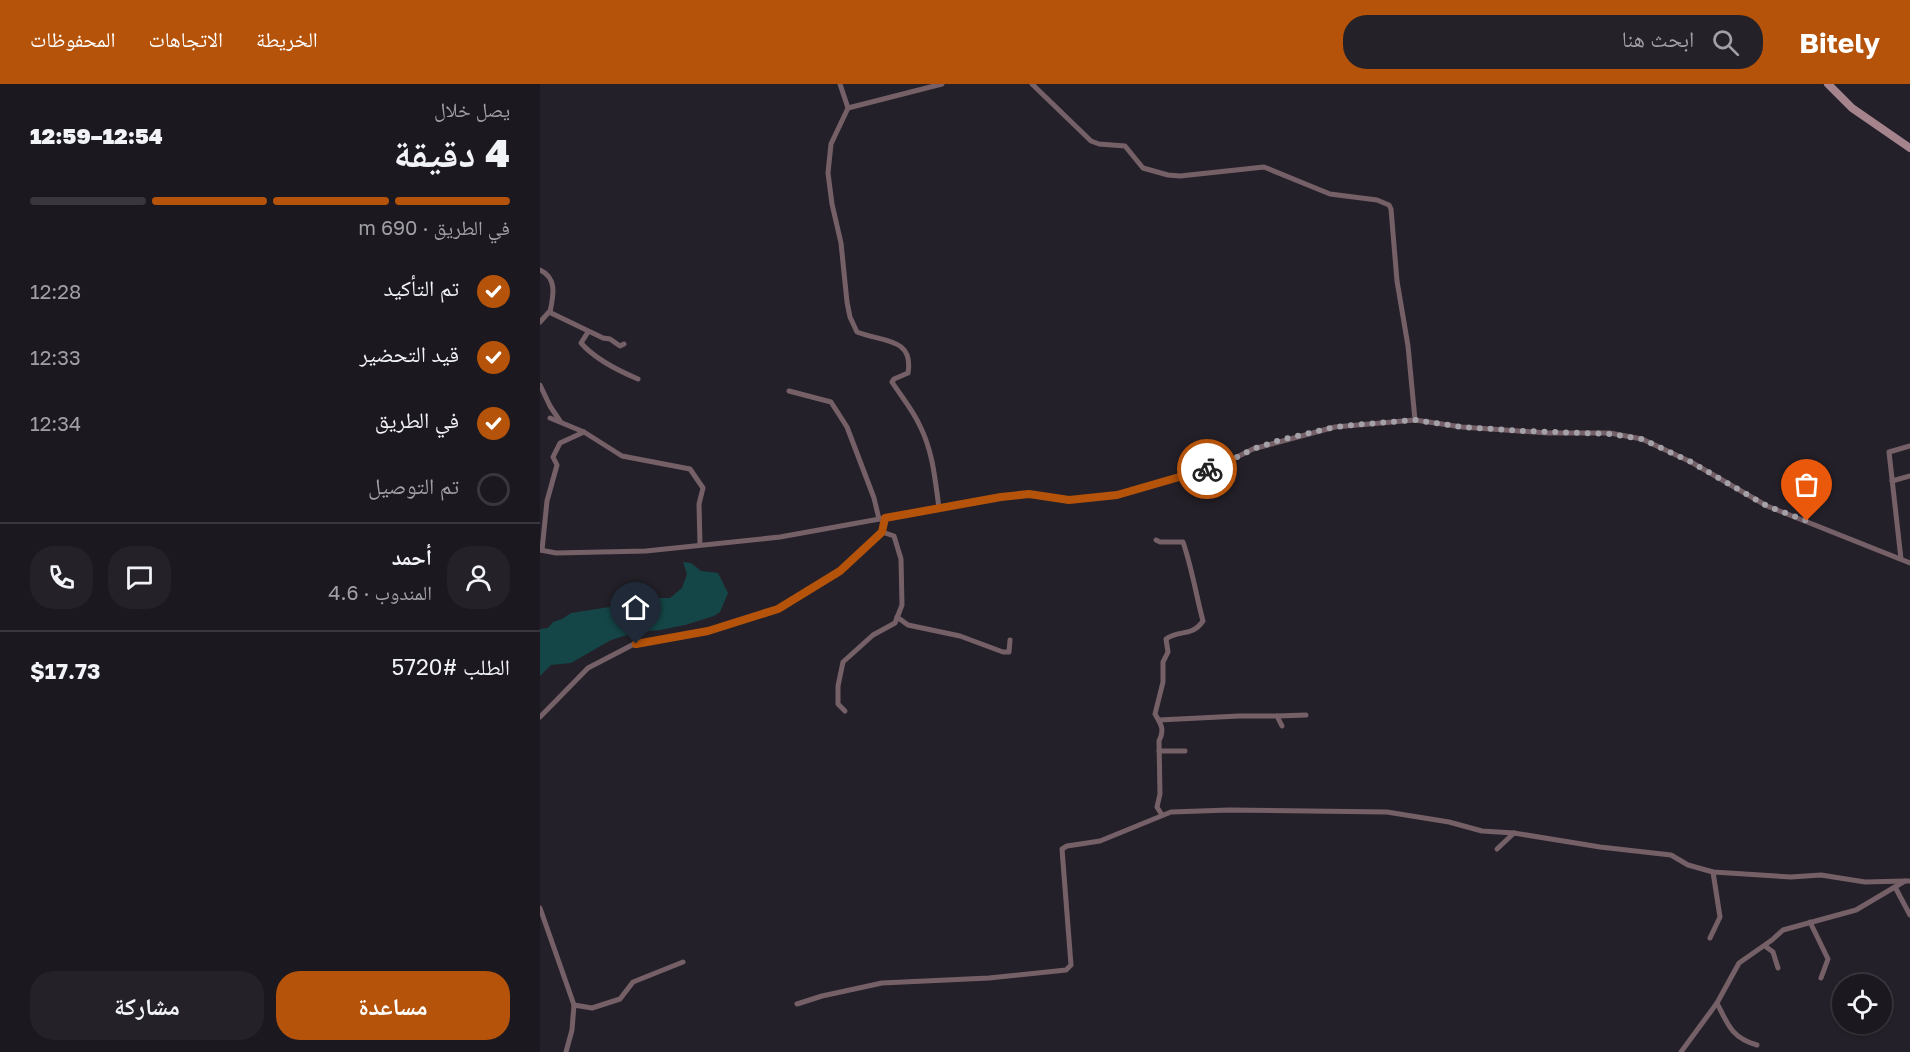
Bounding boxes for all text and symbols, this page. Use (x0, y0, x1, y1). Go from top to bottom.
search box (1343, 15, 1763, 69)
text: ابحث هنا (1622, 25, 1694, 52)
text: المحفوظات (30, 26, 115, 52)
text: الاتجاهات (148, 26, 223, 52)
text: الخريطة (256, 26, 318, 52)
icon: search (1709, 26, 1742, 59)
text: Bitely (1799, 26, 1880, 59)
text: يصل خلال (434, 97, 510, 121)
text: 12:54–12:59 (30, 122, 163, 149)
text: 4 دقيقة (394, 129, 510, 176)
text: في الطريق · 690 m (358, 215, 510, 239)
text: تم التأكيد (383, 274, 459, 301)
icon: check (477, 275, 510, 308)
text: 12:28 (30, 279, 81, 303)
text: قيد التحضير (360, 340, 459, 367)
icon: check (477, 341, 510, 374)
text: 12:33 (30, 345, 81, 369)
text: في الطريق (375, 406, 459, 433)
icon: check (477, 407, 510, 440)
text: 12:34 (30, 411, 81, 435)
courier (1177, 439, 1237, 499)
icon: bike (1191, 453, 1224, 486)
pin (1781, 459, 1832, 521)
icon: bag (1790, 468, 1823, 501)
text: تم التوصيل (368, 472, 459, 499)
text: أحمد (392, 543, 432, 570)
button: phone (30, 546, 93, 609)
button: chat (108, 546, 171, 609)
button: person (447, 546, 510, 609)
text: المندوب · 4.6 (328, 580, 432, 604)
pin (610, 582, 661, 644)
icon: home (619, 591, 652, 624)
text: الطلب #5720 (392, 653, 510, 680)
text: $17.73 (30, 657, 101, 684)
button: مشاركة (30, 971, 264, 1040)
button: مساعدة (276, 971, 510, 1040)
map controls (1832, 974, 1892, 1034)
button: locate (1832, 974, 1892, 1034)

